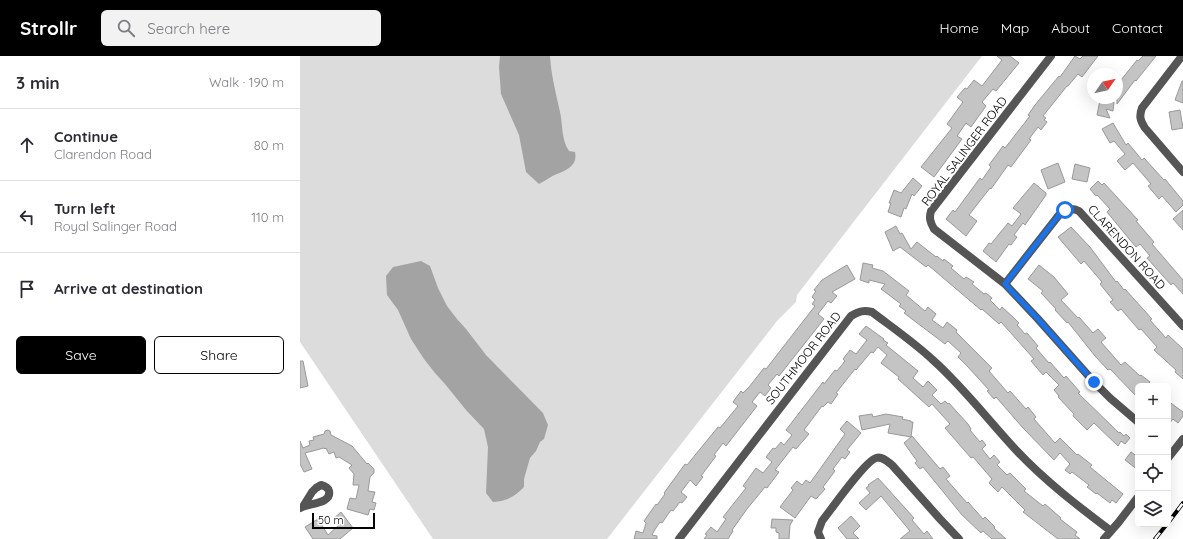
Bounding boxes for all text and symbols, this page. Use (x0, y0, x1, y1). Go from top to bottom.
search box (101, 10, 381, 46)
text: Strollr (20, 16, 77, 40)
icon: search (115, 17, 137, 39)
text: Search here (147, 19, 230, 38)
text: Home (940, 19, 979, 37)
text: Map (1001, 19, 1029, 37)
text: About (1051, 19, 1090, 37)
text: Contact (1112, 19, 1163, 37)
north arrow (1087, 68, 1123, 104)
text: 3 min (16, 72, 60, 93)
text: Walk · 190 m (209, 74, 284, 90)
street label: ROYAL SALINGER ROAD (918, 93, 1010, 209)
text: Continue (54, 127, 118, 146)
icon: ahead (16, 134, 38, 156)
text: 80 m (254, 137, 284, 153)
text: Clarendon Road (54, 146, 152, 162)
text: Turn left (54, 199, 116, 218)
route start (1056, 201, 1074, 219)
street label: CLARENDON ROAD (1085, 202, 1169, 293)
icon: left (16, 206, 38, 228)
text: 110 m (251, 209, 284, 225)
text: Royal Salinger Road (54, 218, 177, 234)
icon: arrive (16, 278, 38, 300)
text: Arrive at destination (54, 279, 203, 298)
street label: SOUTHMOOR ROAD (762, 308, 844, 407)
button: Save (16, 336, 146, 374)
button: Share (154, 336, 284, 374)
route end (1085, 373, 1103, 391)
map controls (1135, 383, 1171, 527)
button: + (1135, 383, 1171, 419)
button: − (1135, 419, 1171, 455)
button: locate (1135, 455, 1171, 491)
button: layers (1135, 491, 1171, 527)
scale bar (312, 511, 375, 530)
text: 50 m (318, 513, 344, 527)

